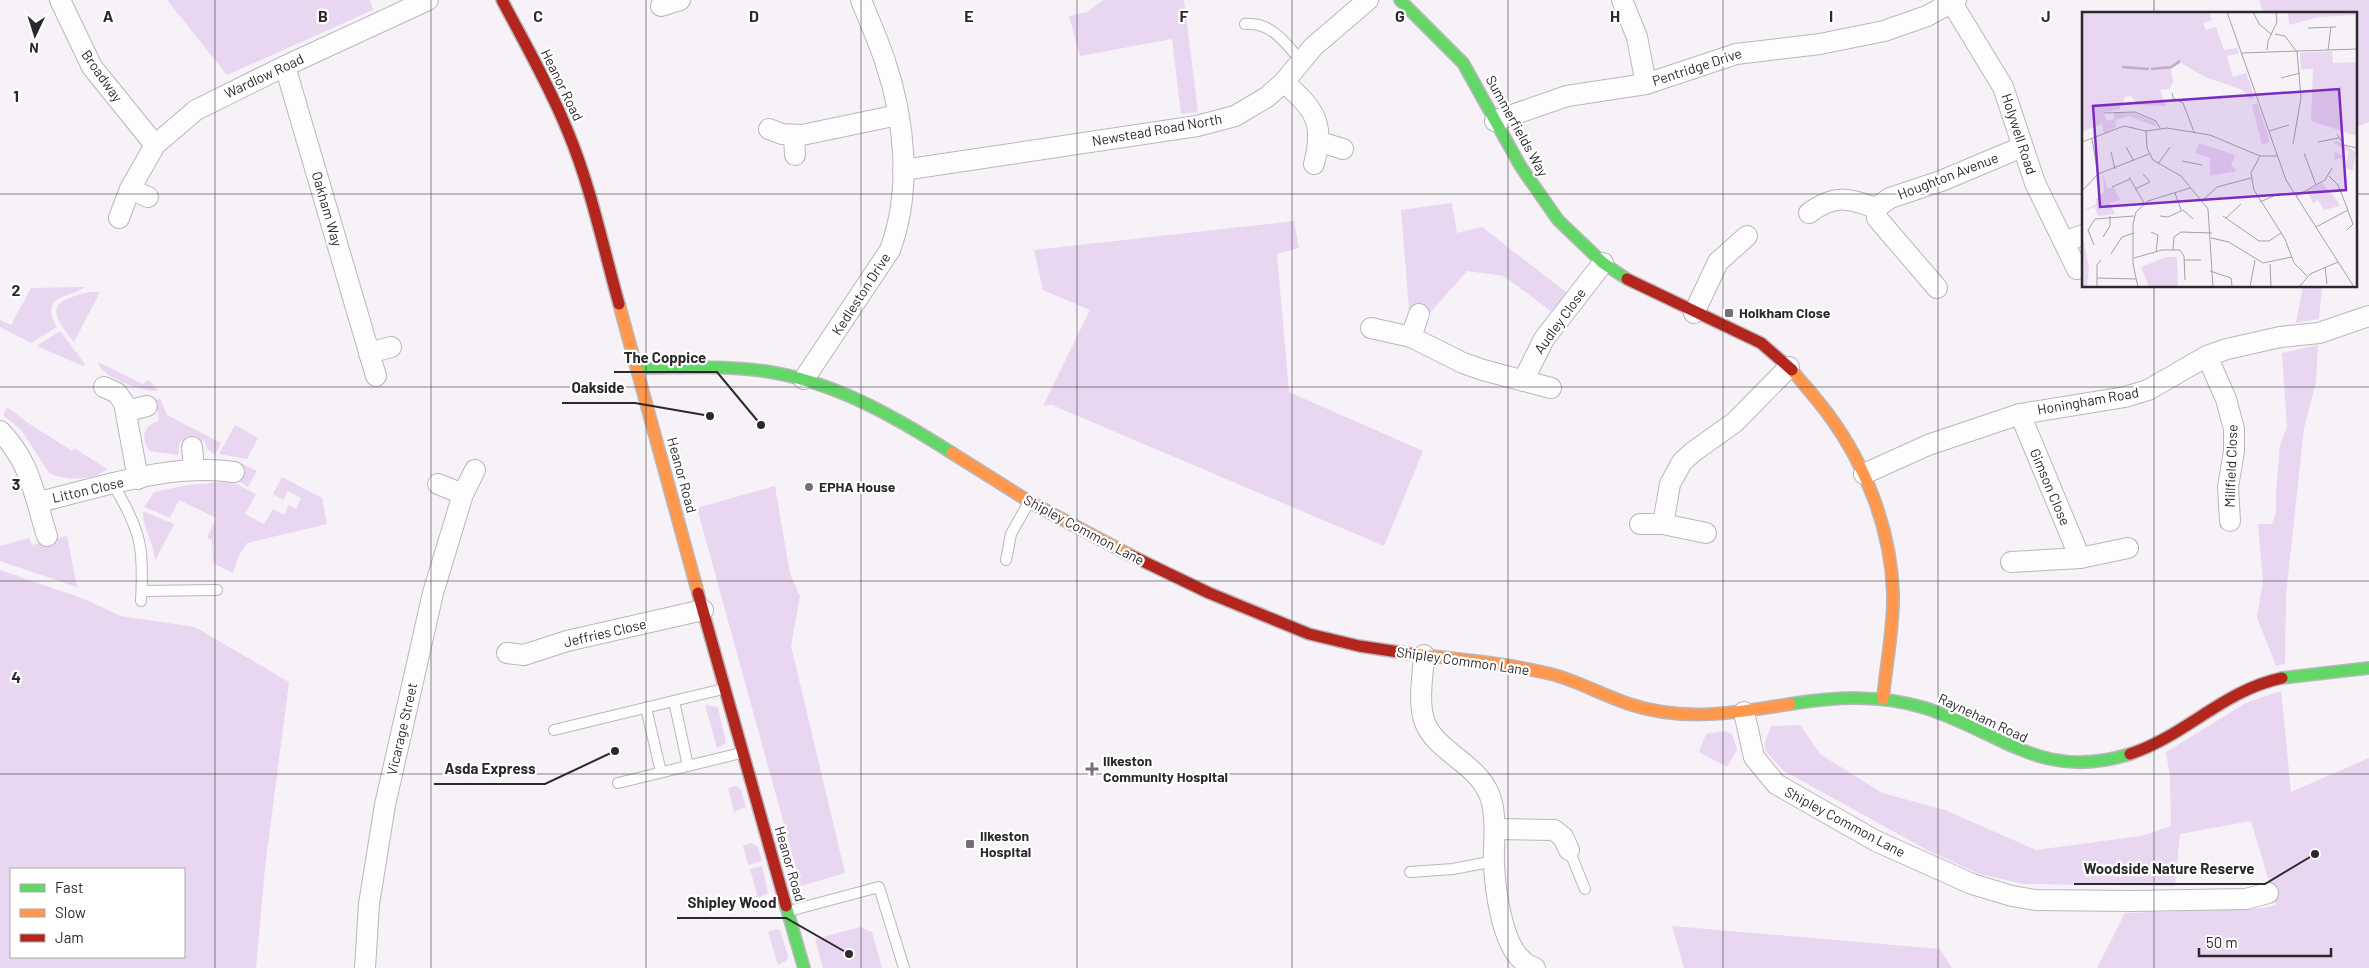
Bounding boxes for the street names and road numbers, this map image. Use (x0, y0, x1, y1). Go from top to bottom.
street label: Pentridge Drive (1650, 44, 1744, 89)
street label: Broadway (78, 46, 127, 105)
street label: Heanor Road (538, 46, 587, 123)
street label: Wardlow Road (221, 50, 306, 101)
street label: Summerfields Way (1483, 72, 1552, 180)
street label: Holywell Road (1998, 91, 2041, 176)
street label: Newstead Road North (1091, 110, 1223, 149)
street label: Houghton Avenue (1895, 148, 2001, 203)
street label: Oakham Way (309, 170, 346, 249)
street label: Kedleston Drive (828, 249, 894, 338)
street label: Audley Close (1530, 285, 1589, 357)
street label: Honingham Road (2036, 383, 2140, 418)
street label: Millfield Close (2221, 424, 2240, 508)
street label: Heanor Road (664, 435, 701, 515)
street label: Gimson Close (2027, 446, 2074, 528)
street label: Litton Close (50, 473, 125, 506)
street label: Shipley Common Lane (1021, 491, 1147, 569)
street label: Jeffries Close (562, 615, 648, 650)
street label: Shipley Common Lane (1396, 643, 1531, 678)
street label: Vicarage Street (383, 681, 420, 777)
street label: Rayneham Road (1936, 689, 2031, 746)
street label: Shipley Common Lane (1782, 783, 1908, 861)
street label: Heanor Road (772, 824, 809, 904)

